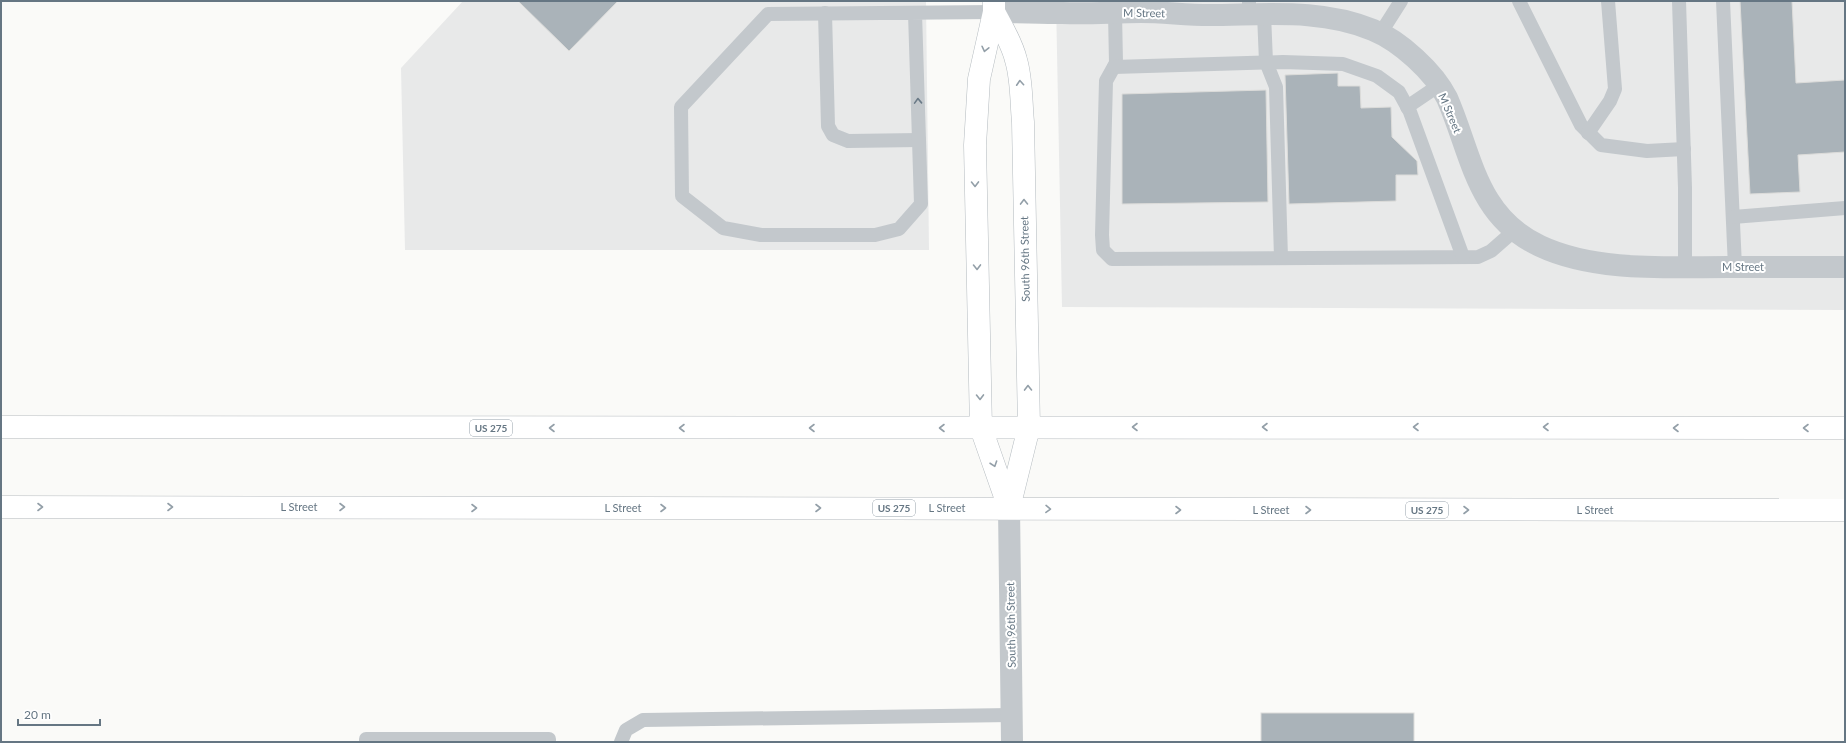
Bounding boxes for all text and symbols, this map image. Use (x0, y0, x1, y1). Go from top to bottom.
street label: M Street (1123, 6, 1165, 19)
one-way arrow (982, 46, 990, 53)
one-way arrow (1016, 80, 1024, 86)
street label: M Street (1436, 91, 1465, 135)
one-way arrow (913, 98, 922, 104)
one-way arrow (971, 181, 980, 187)
one-way arrow (1020, 199, 1028, 205)
street label: South 96th Street (1017, 216, 1032, 302)
street label: M Street (1722, 260, 1764, 273)
one-way arrow (973, 264, 981, 270)
one-way arrow (1024, 385, 1032, 391)
one-way arrow (976, 394, 985, 400)
road number: US 275 (470, 420, 512, 436)
one-way arrow (1132, 423, 1138, 431)
one-way arrow (1262, 423, 1268, 431)
one-way arrow (1413, 423, 1419, 431)
one-way arrow (1543, 423, 1549, 431)
one-way arrow (549, 424, 555, 432)
one-way arrow (679, 424, 685, 432)
one-way arrow (809, 424, 815, 432)
one-way arrow (939, 424, 945, 432)
one-way arrow (1673, 424, 1679, 432)
one-way arrow (1803, 424, 1809, 432)
one-way arrow (989, 461, 998, 468)
street label: L Street (280, 500, 318, 513)
road number: US 275 (873, 500, 915, 516)
street label: L Street (604, 501, 642, 514)
street label: L Street (928, 501, 966, 514)
road number: US 275 (1406, 502, 1448, 518)
one-way arrow (37, 503, 43, 511)
one-way arrow (167, 503, 173, 511)
one-way arrow (339, 503, 345, 511)
street label: L Street (1252, 503, 1290, 516)
street label: L Street (1576, 503, 1614, 516)
one-way arrow (471, 504, 477, 512)
one-way arrow (660, 504, 666, 512)
one-way arrow (815, 504, 821, 512)
one-way arrow (1045, 505, 1051, 513)
one-way arrow (1175, 506, 1181, 514)
one-way arrow (1305, 506, 1311, 514)
one-way arrow (1463, 506, 1469, 514)
street label: South 96th Street (1003, 582, 1018, 668)
scale bar (18, 701, 100, 727)
text: 20 m (24, 707, 51, 722)

